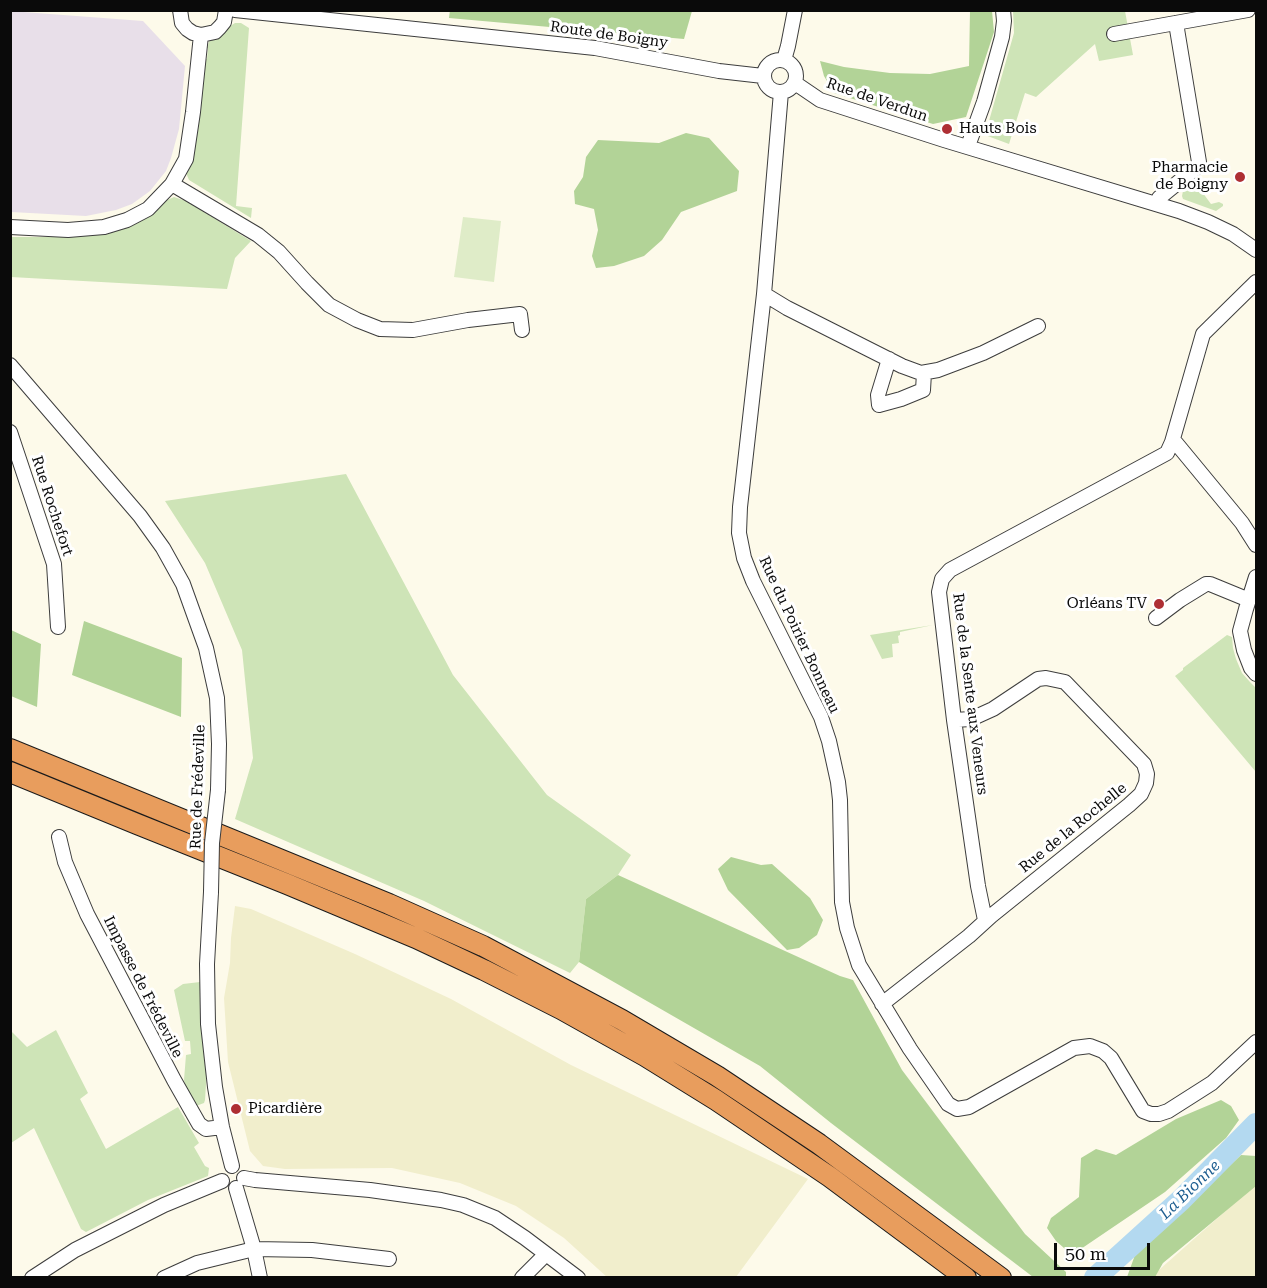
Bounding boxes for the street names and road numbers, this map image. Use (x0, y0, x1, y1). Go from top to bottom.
street label: Route de Boigny (549, 18, 669, 52)
street label: Rue de Verdun (824, 74, 930, 126)
street label: Rue Rochefort (27, 454, 77, 558)
street label: Rue du Poirier Bonneau (755, 554, 843, 716)
street label: Rue de la Sente aux Veneurs (949, 592, 991, 796)
street label: Rue de Frédeville (187, 724, 209, 850)
street label: Rue de la Rochelle (1016, 779, 1130, 877)
street label: Impasse de Frédeville (99, 913, 187, 1061)

